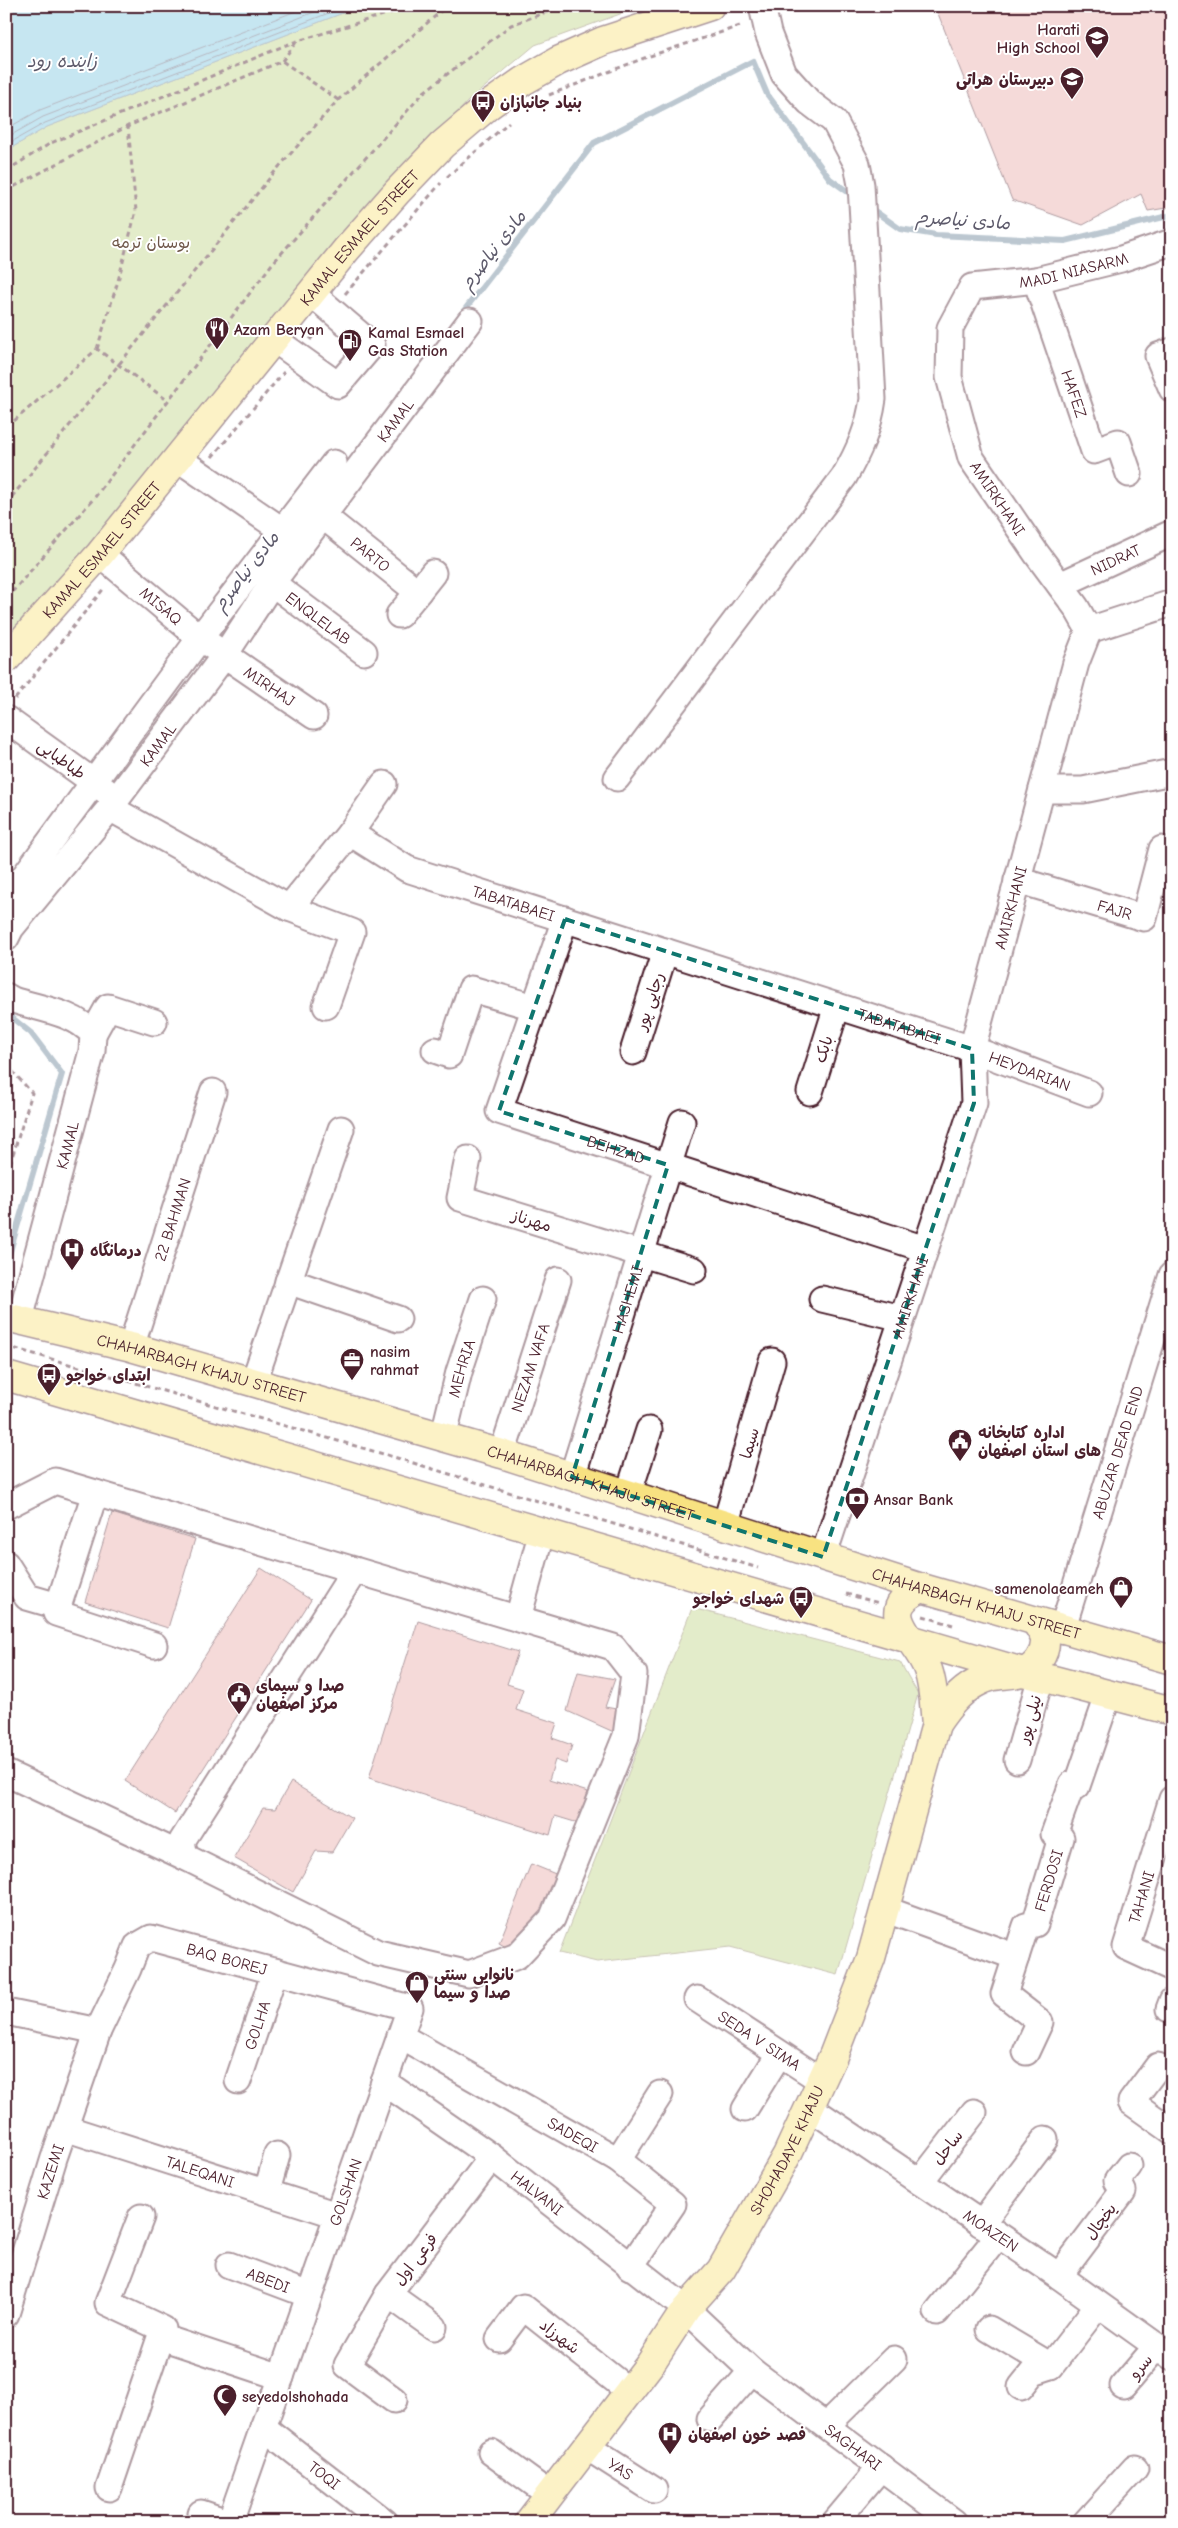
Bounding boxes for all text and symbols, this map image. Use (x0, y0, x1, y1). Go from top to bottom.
place label: Harati High School (997, 21, 1080, 57)
school or university icon: Harati High School (1084, 25, 1110, 59)
water label: زاینده رود (27, 51, 98, 72)
school or university icon: دبیرستان هراتی (1059, 66, 1085, 100)
place label: دبیرستان هراتی (956, 71, 1054, 90)
bus stop icon: بنیاد جانبازان (470, 89, 496, 123)
place label: بنیاد جانبازان (500, 94, 582, 112)
street label: KAMAL ESMAEL STREET (297, 166, 424, 310)
water label: مادی نیاصرم (455, 206, 533, 297)
water label: مادی نیاصرم (914, 207, 1011, 237)
park label: بوستان ترمه (112, 234, 190, 253)
street label: MADI NIASARM (1018, 249, 1131, 292)
restaurant icon: Azam Beryan (204, 316, 230, 350)
place label: Azam Beryan (234, 321, 324, 339)
place label: Kamal Esmael Gas Station (368, 324, 464, 360)
fuel station icon: Kamal Esmael Gas Station (337, 328, 363, 362)
street label: HAFEZ (1057, 368, 1090, 420)
street label: KAMAL (374, 396, 418, 446)
street label: AMIRKHANI (966, 458, 1028, 539)
street label: KAMAL ESMAEL STREET (39, 478, 165, 622)
water label: مادی نیاصرم (208, 527, 286, 618)
street label: PARTO (347, 534, 393, 576)
street label: NIDRAT (1088, 541, 1144, 580)
street label: MISAQ (136, 584, 185, 629)
street label: ENQLELAB (282, 588, 354, 649)
street label: MIRHAJ (240, 663, 298, 710)
street label: KAMAL (136, 720, 180, 770)
street label: طباطبایی (33, 736, 89, 784)
street label: AMIRKHANI (991, 864, 1031, 951)
street label: TABATABAEI (470, 882, 557, 925)
street label: FAJR (1095, 897, 1134, 924)
street label: رجایی پور (632, 970, 669, 1035)
street label: TABATABAEI (856, 1005, 943, 1048)
street label: بابک (811, 1033, 837, 1065)
street label: HEYDARIAN (986, 1048, 1073, 1095)
street label: KAMAL (53, 1119, 83, 1171)
street label: BEHZAD (584, 1132, 647, 1168)
street label: 22 BAHMAN (151, 1176, 195, 1264)
street label: مهرناز (508, 1206, 554, 1235)
hospital icon: درمانگاه (59, 1237, 85, 1271)
place label: درمانگاه (90, 1241, 142, 1260)
street label: AMIRKHANI (888, 1254, 932, 1341)
street label: HASHEMI (609, 1263, 647, 1336)
street label: NEZAM VAFA (508, 1321, 554, 1415)
street label: CHAHARBAGH KHAJU STREET (95, 1331, 308, 1407)
street label: MEHRIA (445, 1337, 479, 1399)
place label: nasim rahmat (370, 1343, 419, 1379)
office icon: nasim rahmat (339, 1347, 365, 1381)
bus stop icon: ابتدای خواجو (36, 1362, 62, 1396)
place label: ابتدای خواجو (65, 1367, 151, 1386)
street label: ABUZAR DEAD END (1089, 1384, 1147, 1521)
place label: اداره کتابخانه های استان اصفهان (978, 1424, 1101, 1460)
street label: سیما (737, 1426, 763, 1461)
public building icon: اداره کتابخانه های استان اصفهان (947, 1428, 973, 1462)
street label: CHAHARBAGH KHAJU STREET (485, 1442, 697, 1525)
bank icon: Ansar Bank (844, 1486, 870, 1520)
place label: Ansar Bank (874, 1491, 953, 1509)
street label: CHAHARBAGH KHAJU STREET (870, 1565, 1083, 1643)
shop icon: samenolaeameh (1108, 1575, 1134, 1609)
place label: samenolaeameh (995, 1580, 1104, 1598)
bus stop icon: شهدای خواجو (788, 1585, 814, 1619)
place label: شهدای خواجو (692, 1590, 784, 1609)
place label: صدا و سیمای مرکز اصفهان (256, 1677, 345, 1713)
public building icon: صدا و سیمای مرکز اصفهان (226, 1681, 252, 1715)
street label: نیلی پور (1014, 1693, 1046, 1748)
street label: FERDOSI (1031, 1847, 1067, 1914)
street label: TAHANI (1125, 1869, 1158, 1926)
street label: BAQ BOREJ (184, 1940, 269, 1979)
place label: نانوایی سنتی صدا و سیما (434, 1966, 515, 2003)
shop icon: نانوایی سنتی صدا و سیما (404, 1970, 430, 2004)
street label: GOLHA (241, 1999, 274, 2052)
street label: SEDA V SIMA (715, 2007, 804, 2075)
street label: SHOHADAYE KHAJU (747, 2083, 828, 2218)
street label: SADEQI (544, 2114, 601, 2157)
street label: ساحل (929, 2127, 967, 2168)
street label: KAZEMI (34, 2142, 68, 2202)
street label: TALEQANI (163, 2153, 237, 2192)
street label: GOLSHAN (326, 2156, 366, 2228)
street label: HALVANI (507, 2167, 566, 2219)
street label: یخچال (1081, 2200, 1121, 2244)
street label: MOAZEN (960, 2206, 1022, 2256)
street label: فرعی اول (390, 2230, 442, 2290)
street label: ABEDI (244, 2264, 292, 2297)
street label: شهرزاد (536, 2316, 583, 2358)
street label: سرو (1125, 2351, 1157, 2384)
mosque icon: seyedolshohada (212, 2383, 238, 2417)
place label: seyedolshohada (242, 2388, 349, 2406)
street label: SAGHARI (821, 2420, 885, 2475)
hospital icon: فصد خون اصفهان (657, 2421, 683, 2455)
place label: فصد خون اصفهان (688, 2426, 806, 2445)
street label: YAS (604, 2455, 636, 2484)
street label: TOQI (305, 2458, 343, 2494)

